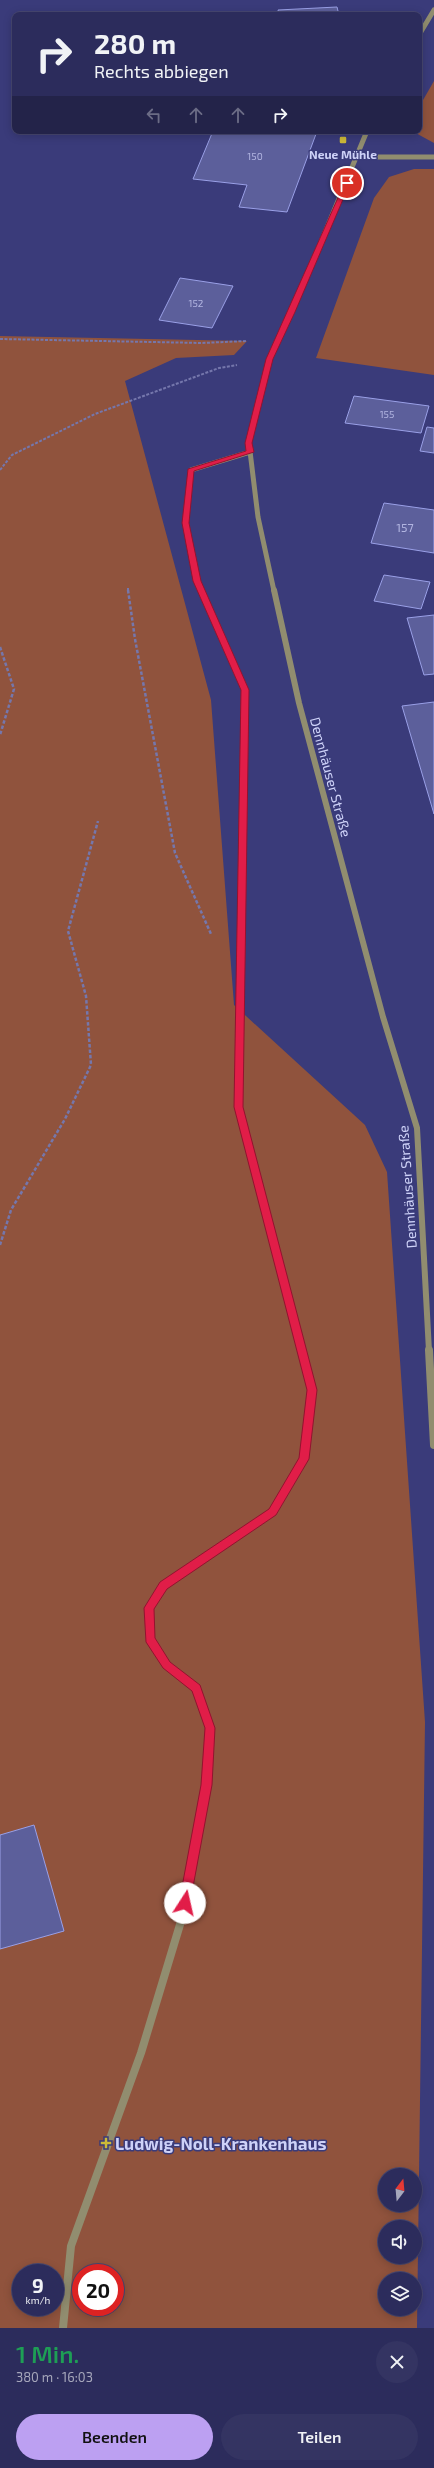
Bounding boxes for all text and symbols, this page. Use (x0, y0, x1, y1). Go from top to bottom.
text: 280 m (94, 26, 176, 60)
icon: right (28, 28, 80, 80)
text: Rechts abbiegen (94, 60, 229, 82)
icon: left (143, 104, 165, 126)
icon: ahead (185, 104, 207, 126)
icon: ahead (227, 104, 249, 126)
icon: right (269, 104, 291, 126)
marker: Neue Mühle (338, 135, 348, 145)
place label: Neue Mühle (309, 147, 377, 161)
house number: 150 (247, 150, 263, 162)
pin (330, 166, 364, 200)
icon: arrive (336, 172, 358, 194)
house number: 152 (189, 297, 204, 309)
house number: 155 (380, 408, 394, 420)
house number: 157 (396, 520, 414, 534)
street label: Dennhäuser Straße (307, 715, 355, 839)
street label: Dennhäuser Straße (394, 1125, 420, 1249)
position arrow (164, 1882, 206, 1924)
place label: Ludwig-Noll-Krankenhaus (115, 2133, 327, 2153)
marker: Ludwig-Noll-Krankenhaus (100, 2137, 112, 2149)
north arrow (378, 2168, 422, 2212)
map controls (378, 2168, 422, 2316)
button: sound (378, 2220, 422, 2264)
speed limit sign: 20 (72, 2264, 124, 2316)
button: layers (378, 2272, 422, 2316)
text: 9 (32, 2273, 44, 2297)
text: km/h (26, 2294, 50, 2306)
text: 1 Min. (16, 2339, 79, 2368)
button: close (376, 2341, 418, 2383)
text: 380 m · 16:03 (16, 2369, 93, 2385)
button: Beenden (16, 2414, 213, 2460)
button: Teilen (221, 2414, 418, 2460)

